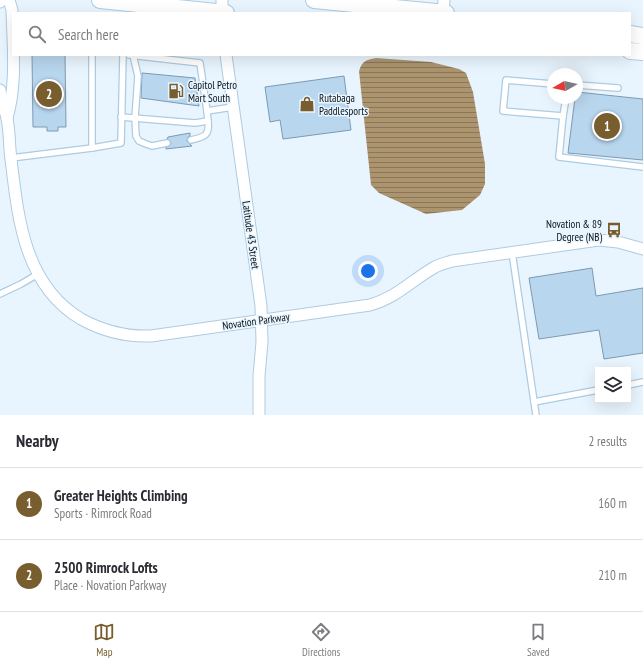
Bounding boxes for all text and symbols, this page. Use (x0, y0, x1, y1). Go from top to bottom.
search box (12, 12, 631, 56)
icon: search (26, 23, 48, 45)
text: Search here (58, 25, 119, 44)
north arrow (547, 68, 583, 104)
place label: Capitol Petro Mart South (188, 78, 237, 105)
pin: 2 (36, 79, 62, 109)
fuel station icon: Capitol Petro Mart South (167, 82, 185, 100)
place label: Rutabaga Paddlesports (319, 91, 368, 118)
shop icon: Rutabaga Paddlesports (298, 95, 316, 113)
pin: 1 (594, 111, 620, 141)
street label: Latitude 43 Street (239, 200, 263, 270)
place label: Novation & 89 Degree (NB) (546, 217, 602, 244)
bus stop icon: Novation & 89 Degree (NB) (605, 221, 623, 239)
your location (358, 261, 378, 281)
street label: Novation Parkway (221, 309, 291, 333)
map controls (595, 367, 631, 403)
button: layers (595, 367, 631, 403)
text: Nearby (16, 430, 59, 452)
text: 2 results (588, 433, 627, 450)
text: Greater Heights Climbing (54, 486, 188, 505)
text: 1 (26, 495, 32, 512)
text: 160 m (598, 495, 627, 512)
text: Sports · Rimrock Road (54, 505, 152, 522)
text: 2500 Rimrock Lofts (54, 558, 158, 577)
text: 2 (26, 567, 32, 584)
text: 210 m (598, 567, 627, 584)
text: Place · Novation Parkway (54, 577, 166, 594)
tab: Map (93, 621, 115, 659)
tab: Directions (302, 621, 340, 659)
tab: Saved (527, 621, 550, 659)

